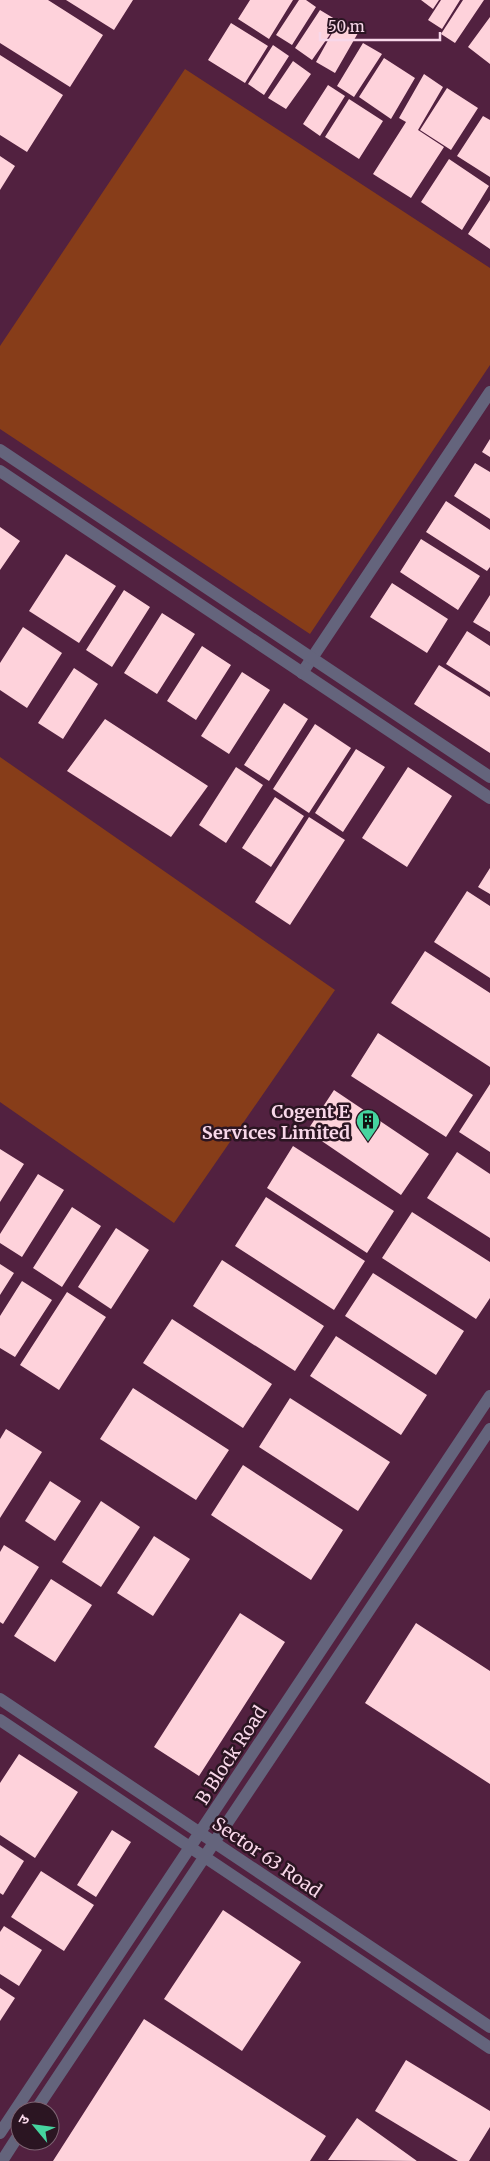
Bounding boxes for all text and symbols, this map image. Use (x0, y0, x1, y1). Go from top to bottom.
scale bar (320, 10, 440, 42)
text: 50 m (328, 17, 365, 36)
place label: Cogent E Services Limited (202, 1100, 350, 1144)
building icon: Cogent E Services Limited (355, 1108, 381, 1142)
street label: B Block Road (191, 1701, 272, 1809)
street label: Sector 63 Road (208, 1812, 326, 1902)
north arrow (10, 2101, 60, 2151)
text: उ (14, 2111, 34, 2128)

